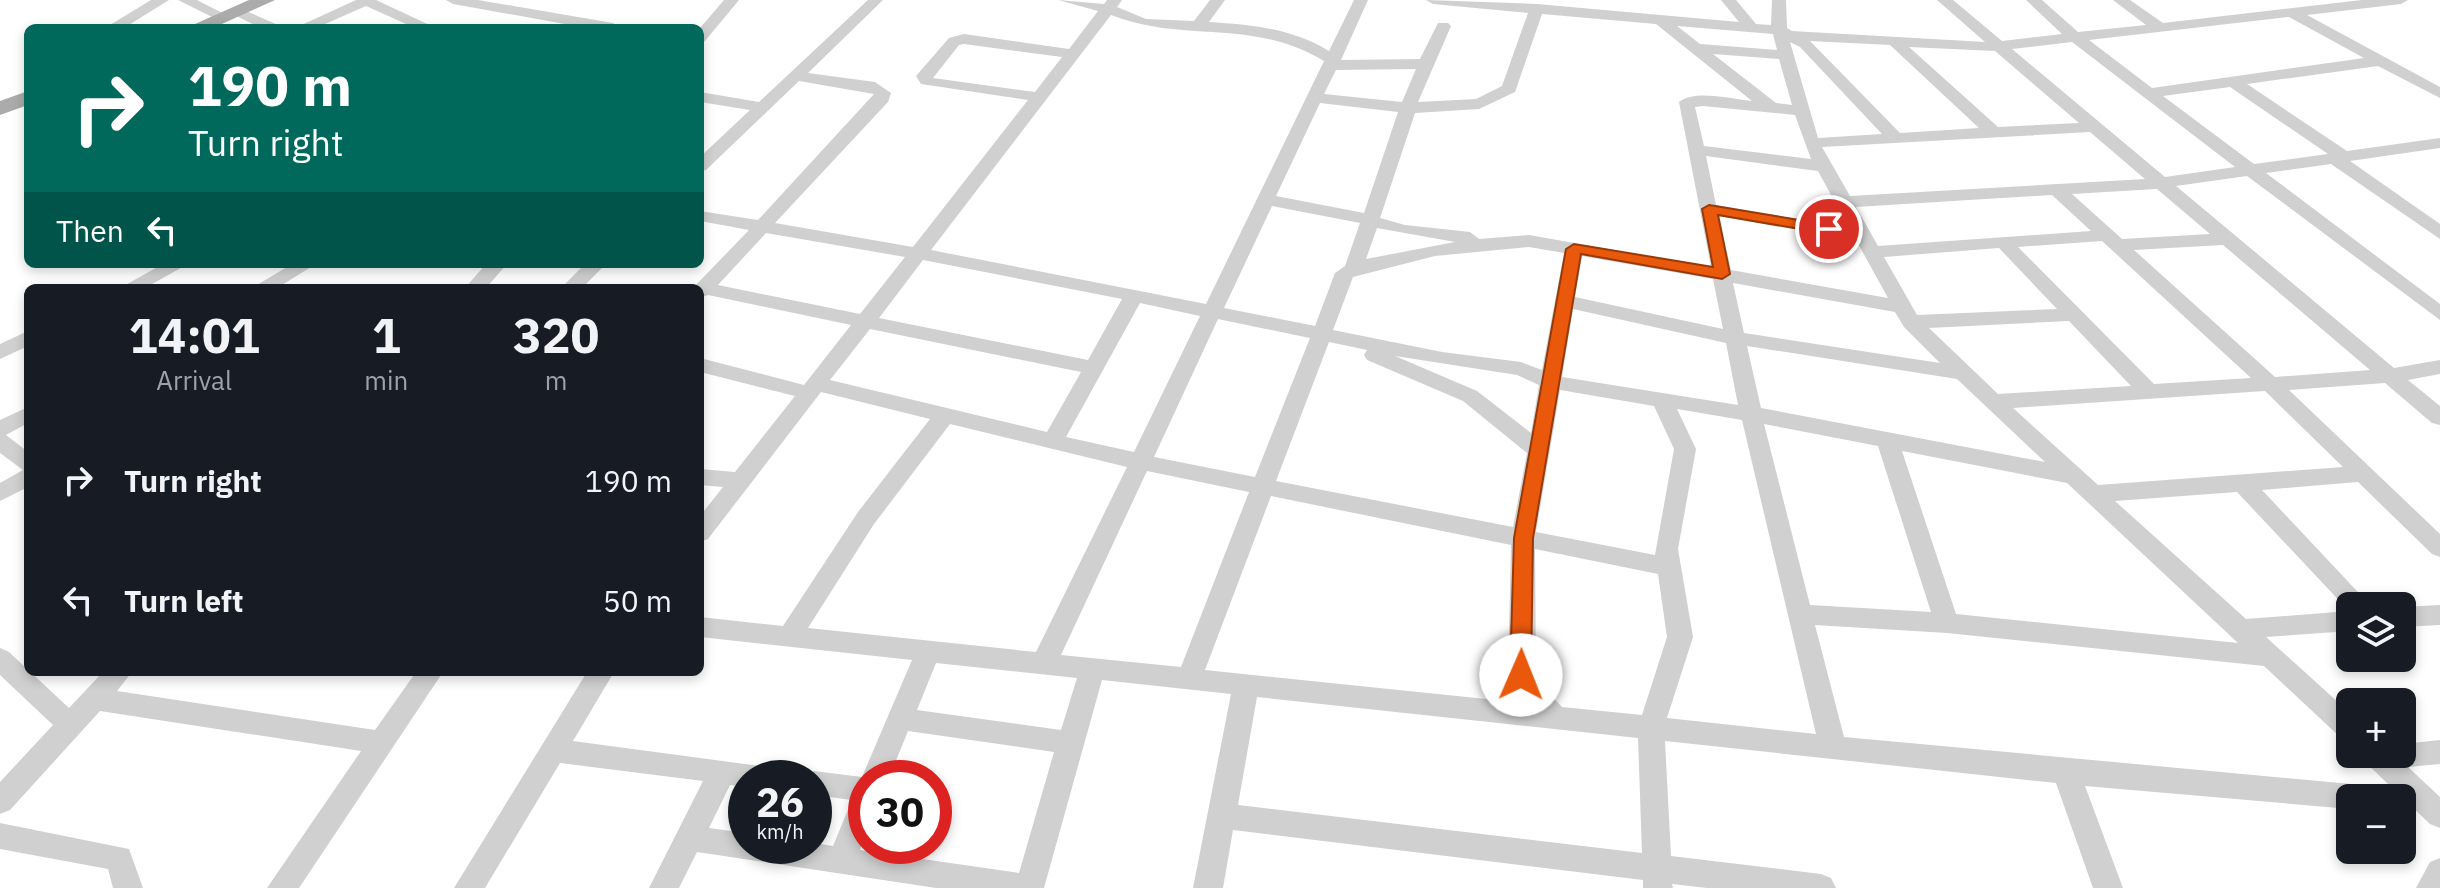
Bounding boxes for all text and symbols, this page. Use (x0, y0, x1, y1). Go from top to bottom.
text: 190 m (188, 49, 352, 121)
icon: right (56, 56, 160, 160)
text: Turn right (188, 119, 344, 166)
pin (1795, 195, 1863, 263)
icon: arrive (1807, 207, 1851, 251)
icon: left (140, 208, 184, 252)
text: Then (56, 211, 124, 250)
text: 14:01 (129, 304, 260, 366)
text: 1 (372, 304, 401, 366)
text: 320 (513, 304, 599, 366)
text: Arrival (156, 363, 232, 397)
text: min (364, 363, 408, 397)
text: m (545, 363, 567, 397)
icon: right (56, 458, 100, 502)
text: Turn right (124, 461, 262, 500)
text: 190 m (585, 461, 672, 500)
icon: left (56, 578, 100, 622)
text: Turn left (124, 581, 243, 620)
text: 50 m (603, 581, 672, 620)
map controls (2336, 592, 2416, 864)
button: layers (2336, 592, 2416, 672)
position arrow (1479, 633, 1563, 717)
button: + (2336, 688, 2416, 768)
speed limit sign: 30 (848, 760, 952, 864)
text: 26 (756, 776, 804, 828)
button: − (2336, 784, 2416, 864)
text: km/h (756, 818, 804, 845)

